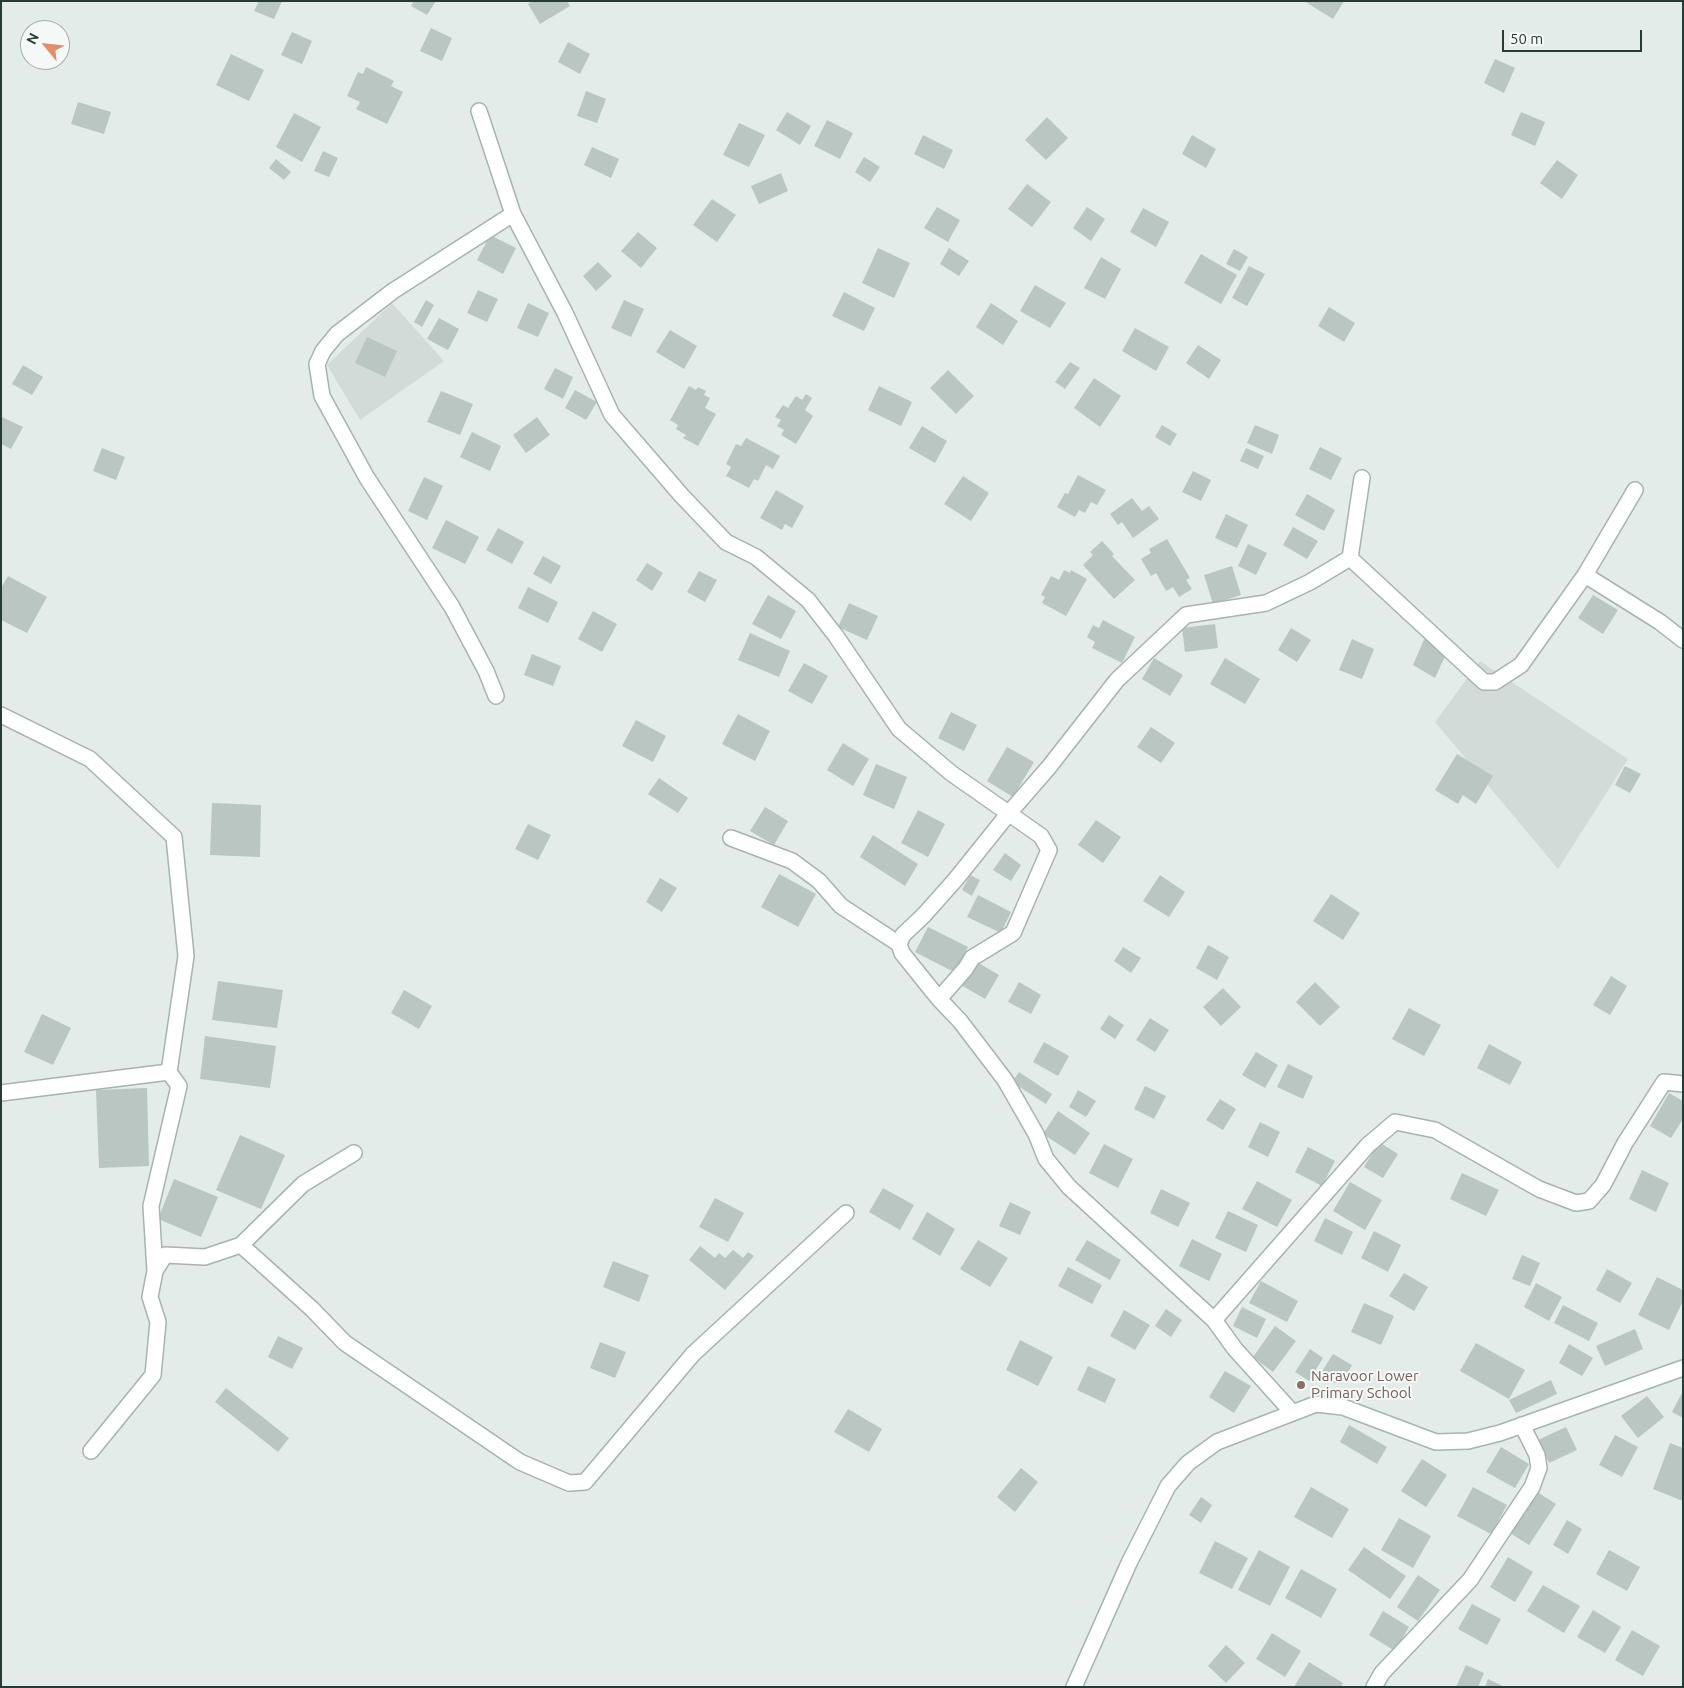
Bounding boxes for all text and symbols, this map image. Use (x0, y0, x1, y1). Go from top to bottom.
north arrow (20, 20, 70, 70)
scale bar (1504, 20, 1644, 52)
text: N (23, 30, 42, 47)
text: 50 m (1510, 30, 1543, 47)
place label: Naravoor Lower Primary School (1311, 1367, 1419, 1402)
marker: Naravoor Lower Primary School (1295, 1379, 1307, 1391)

